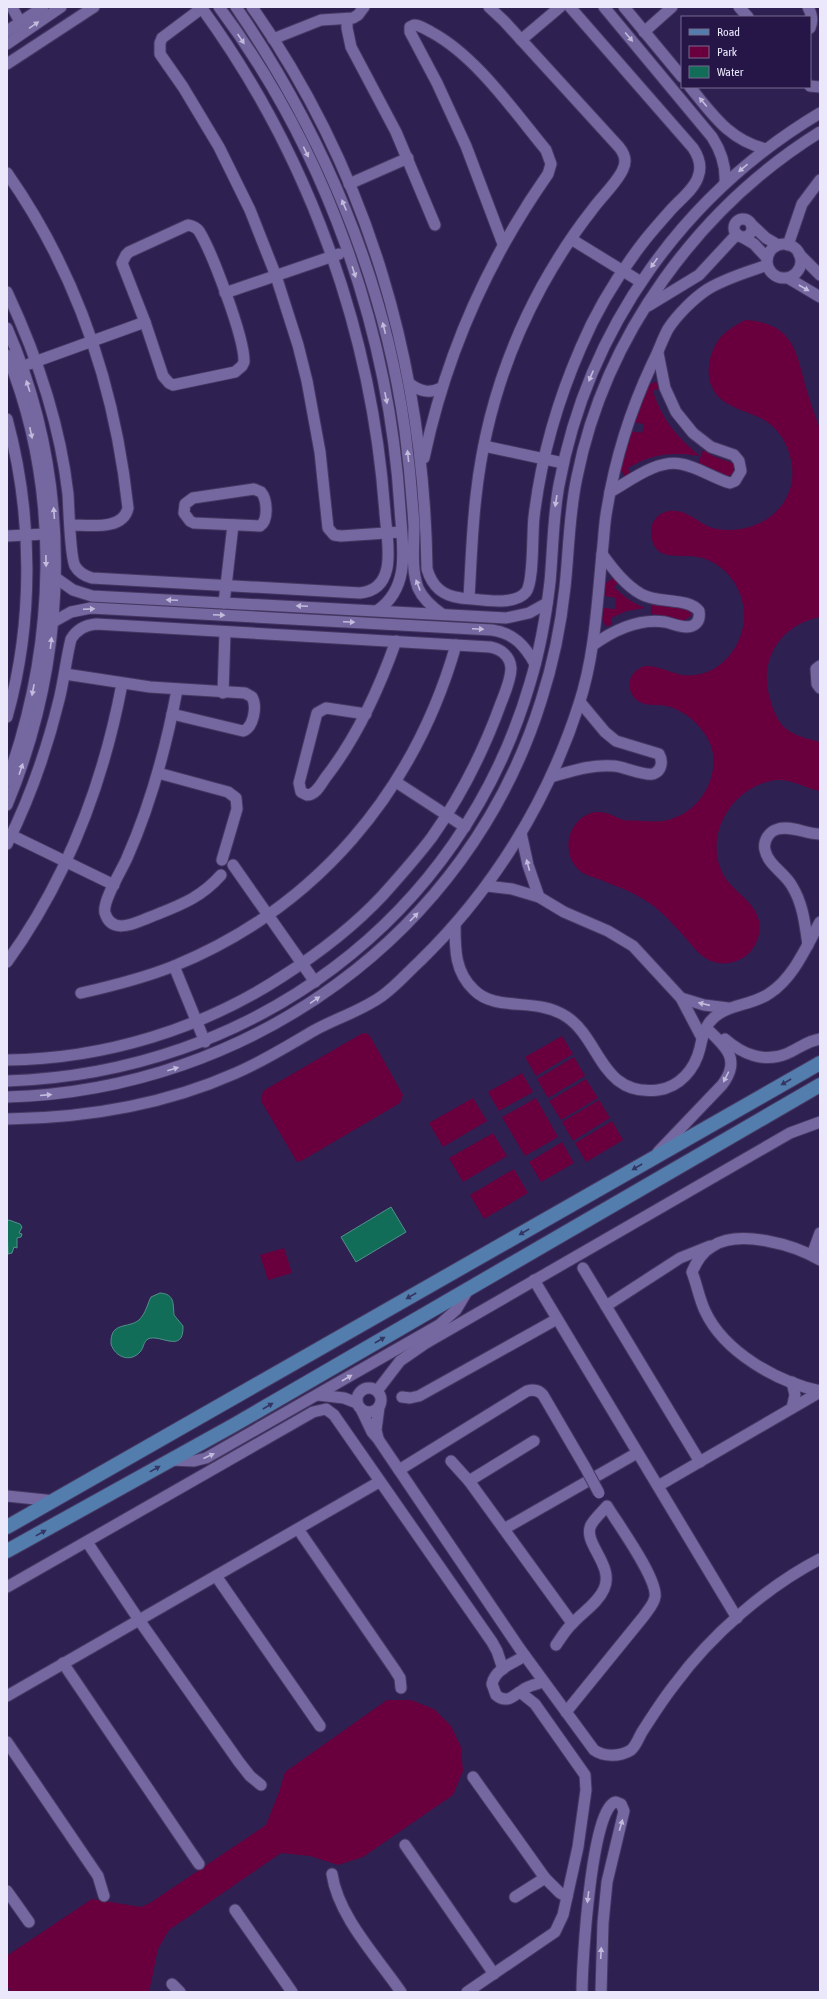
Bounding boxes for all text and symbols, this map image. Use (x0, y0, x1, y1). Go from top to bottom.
legend (681, 16, 811, 88)
one-way arrow (29, 21, 39, 29)
text: Road (717, 25, 740, 39)
one-way arrow (624, 32, 633, 42)
one-way arrow (237, 34, 245, 44)
text: Park (717, 45, 738, 59)
text: Water (717, 65, 744, 79)
one-way arrow (698, 97, 707, 107)
one-way arrow (303, 146, 309, 158)
one-way arrow (737, 164, 748, 173)
one-way arrow (340, 198, 346, 210)
one-way arrow (650, 257, 658, 268)
one-way arrow (351, 267, 357, 279)
one-way arrow (798, 284, 810, 291)
one-way arrow (381, 322, 387, 334)
one-way arrow (588, 371, 594, 383)
one-way arrow (25, 380, 31, 392)
one-way arrow (384, 392, 390, 404)
one-way arrow (28, 426, 34, 439)
one-way arrow (405, 450, 411, 462)
one-way arrow (553, 495, 559, 507)
one-way arrow (50, 507, 57, 519)
one-way arrow (43, 555, 49, 568)
one-way arrow (414, 579, 420, 591)
one-way arrow (166, 596, 178, 603)
one-way arrow (296, 603, 308, 610)
one-way arrow (83, 605, 95, 612)
one-way arrow (213, 612, 226, 618)
one-way arrow (343, 618, 355, 625)
one-way arrow (472, 625, 484, 632)
one-way arrow (48, 637, 54, 649)
one-way arrow (30, 684, 36, 697)
one-way arrow (18, 763, 24, 775)
one-way arrow (525, 859, 531, 872)
one-way arrow (409, 912, 419, 922)
one-way arrow (310, 996, 320, 1004)
one-way arrow (698, 1001, 710, 1007)
one-way arrow (167, 1066, 179, 1072)
one-way arrow (723, 1071, 730, 1082)
one-way arrow (780, 1078, 792, 1085)
one-way arrow (40, 1091, 52, 1098)
one-way arrow (631, 1164, 643, 1171)
one-way arrow (518, 1228, 530, 1235)
one-way arrow (405, 1293, 417, 1300)
one-way arrow (374, 1337, 386, 1344)
one-way arrow (341, 1375, 353, 1382)
one-way arrow (262, 1402, 274, 1409)
one-way arrow (204, 1452, 216, 1458)
one-way arrow (149, 1466, 161, 1473)
one-way arrow (35, 1529, 47, 1536)
one-way arrow (618, 1819, 624, 1831)
one-way arrow (585, 1891, 592, 1903)
one-way arrow (598, 1947, 605, 1959)

